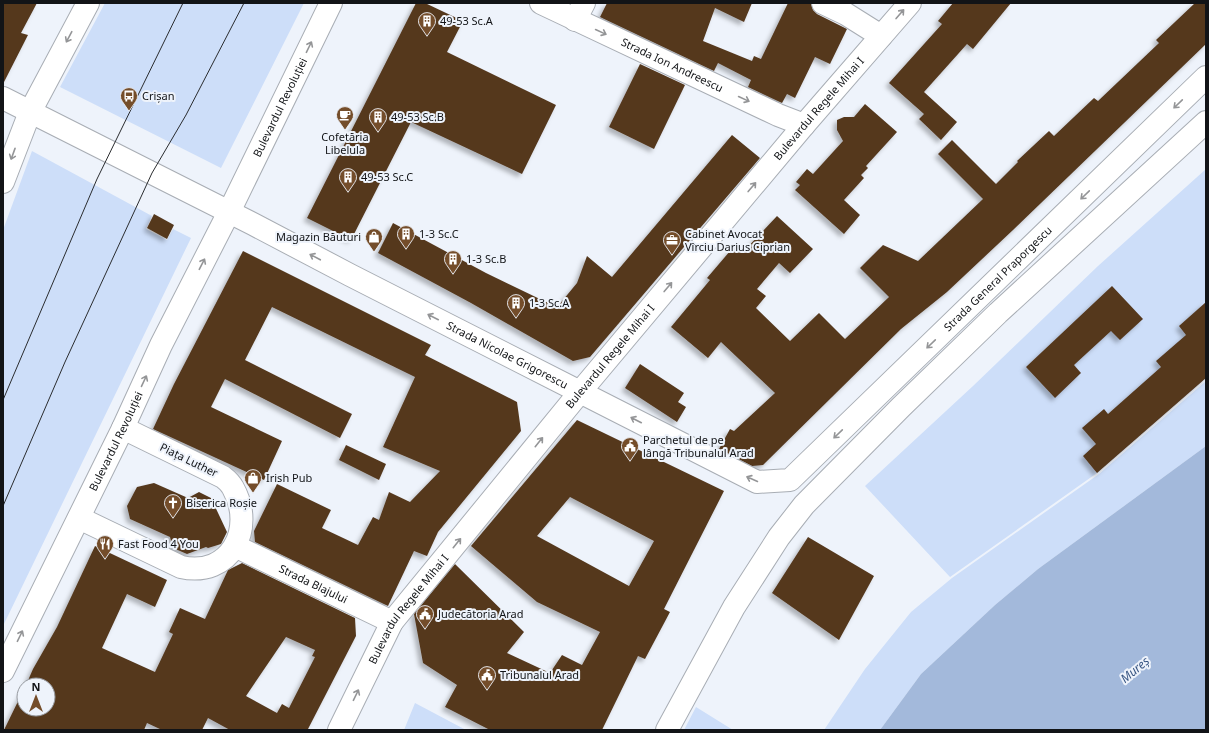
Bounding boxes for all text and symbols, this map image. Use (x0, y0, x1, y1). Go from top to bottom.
one-way arrow (896, 9, 905, 19)
building icon: 49-53 Sc.A (417, 11, 437, 36)
place label: 49-53 Sc.A (440, 13, 494, 28)
one-way arrow (595, 29, 607, 36)
one-way arrow (65, 31, 73, 43)
street label: Strada Ion Andreescu (619, 34, 726, 95)
one-way arrow (306, 42, 313, 54)
street label: Bulevardul Regele Mihai I (770, 53, 867, 163)
street label: Bulevardul Revoluției (249, 55, 310, 159)
bus stop icon: Crișan (119, 86, 139, 111)
place label: Crișan (142, 88, 175, 103)
one-way arrow (738, 96, 750, 103)
one-way arrow (1173, 99, 1183, 109)
cafe icon: Cofetăria Libelula (335, 105, 355, 130)
building icon: 49-53 Sc.B (368, 107, 388, 132)
place label: 49-53 Sc.B (391, 109, 444, 124)
place label: Cofetăria Libelula (321, 129, 369, 157)
one-way arrow (9, 148, 17, 160)
building icon: 49-53 Sc.C (338, 167, 358, 192)
place label: 49-53 Sc.C (361, 169, 413, 184)
one-way arrow (748, 182, 757, 193)
one-way arrow (1080, 190, 1090, 200)
street label: Strada General Praporgescu (940, 222, 1055, 334)
building icon: 1-3 Sc.C (396, 224, 416, 249)
place label: 1-3 Sc.C (419, 226, 459, 241)
place label: Cabinet Avocat Vîrciu Darius Ciprian (685, 226, 790, 254)
shop icon: Magazin Băuturi (364, 227, 384, 252)
place label: Magazin Băuturi (276, 229, 361, 244)
office icon: Cabinet Avocat Vîrciu Darius Ciprian (662, 230, 682, 255)
building icon: 1-3 Sc.B (443, 249, 463, 274)
place label: 1-3 Sc.B (466, 251, 506, 266)
one-way arrow (309, 253, 321, 260)
one-way arrow (199, 259, 206, 271)
one-way arrow (664, 282, 673, 292)
building icon: 1-3 Sc.A (506, 293, 526, 318)
place label: 1-3 Sc.A (529, 295, 570, 310)
street label: Bulevardul Regele Mihai I (562, 301, 658, 411)
one-way arrow (427, 313, 439, 320)
street label: Strada Nicolae Grigorescu (444, 317, 571, 392)
one-way arrow (926, 339, 936, 348)
one-way arrow (141, 375, 149, 387)
street label: Bulevardul Revoluției (85, 389, 146, 493)
one-way arrow (630, 416, 642, 423)
one-way arrow (833, 429, 843, 439)
place label: Parchetul de pe lângă Tribunalul Arad (643, 432, 754, 460)
public building icon: Parchetul de pe lângă Tribunalul Arad (620, 436, 640, 461)
one-way arrow (534, 437, 543, 448)
street label: Piața Luther (158, 439, 221, 480)
shop icon: Irish Pub (243, 468, 263, 493)
place label: Irish Pub (266, 470, 312, 485)
one-way arrow (746, 475, 758, 482)
church icon: Biserica Roșie (163, 493, 183, 518)
place label: Biserica Roșie (186, 495, 257, 510)
restaurant icon: Fast Food 4 You (95, 534, 115, 559)
place label: Fast Food 4 You (118, 536, 199, 551)
one-way arrow (452, 538, 461, 548)
street label: Bulevardul Regele Mihai I (365, 551, 452, 666)
street label: Strada Blajului (277, 560, 350, 606)
public building icon: Judecătoria Arad (415, 604, 435, 629)
place label: Judecătoria Arad (437, 606, 524, 621)
one-way arrow (17, 631, 24, 643)
water label: Mureș (1117, 653, 1153, 687)
public building icon: Tribunalul Arad (477, 665, 497, 690)
place label: Tribunalul Arad (500, 667, 579, 682)
north arrow (16, 677, 56, 717)
text: N (32, 679, 40, 694)
one-way arrow (353, 689, 360, 701)

